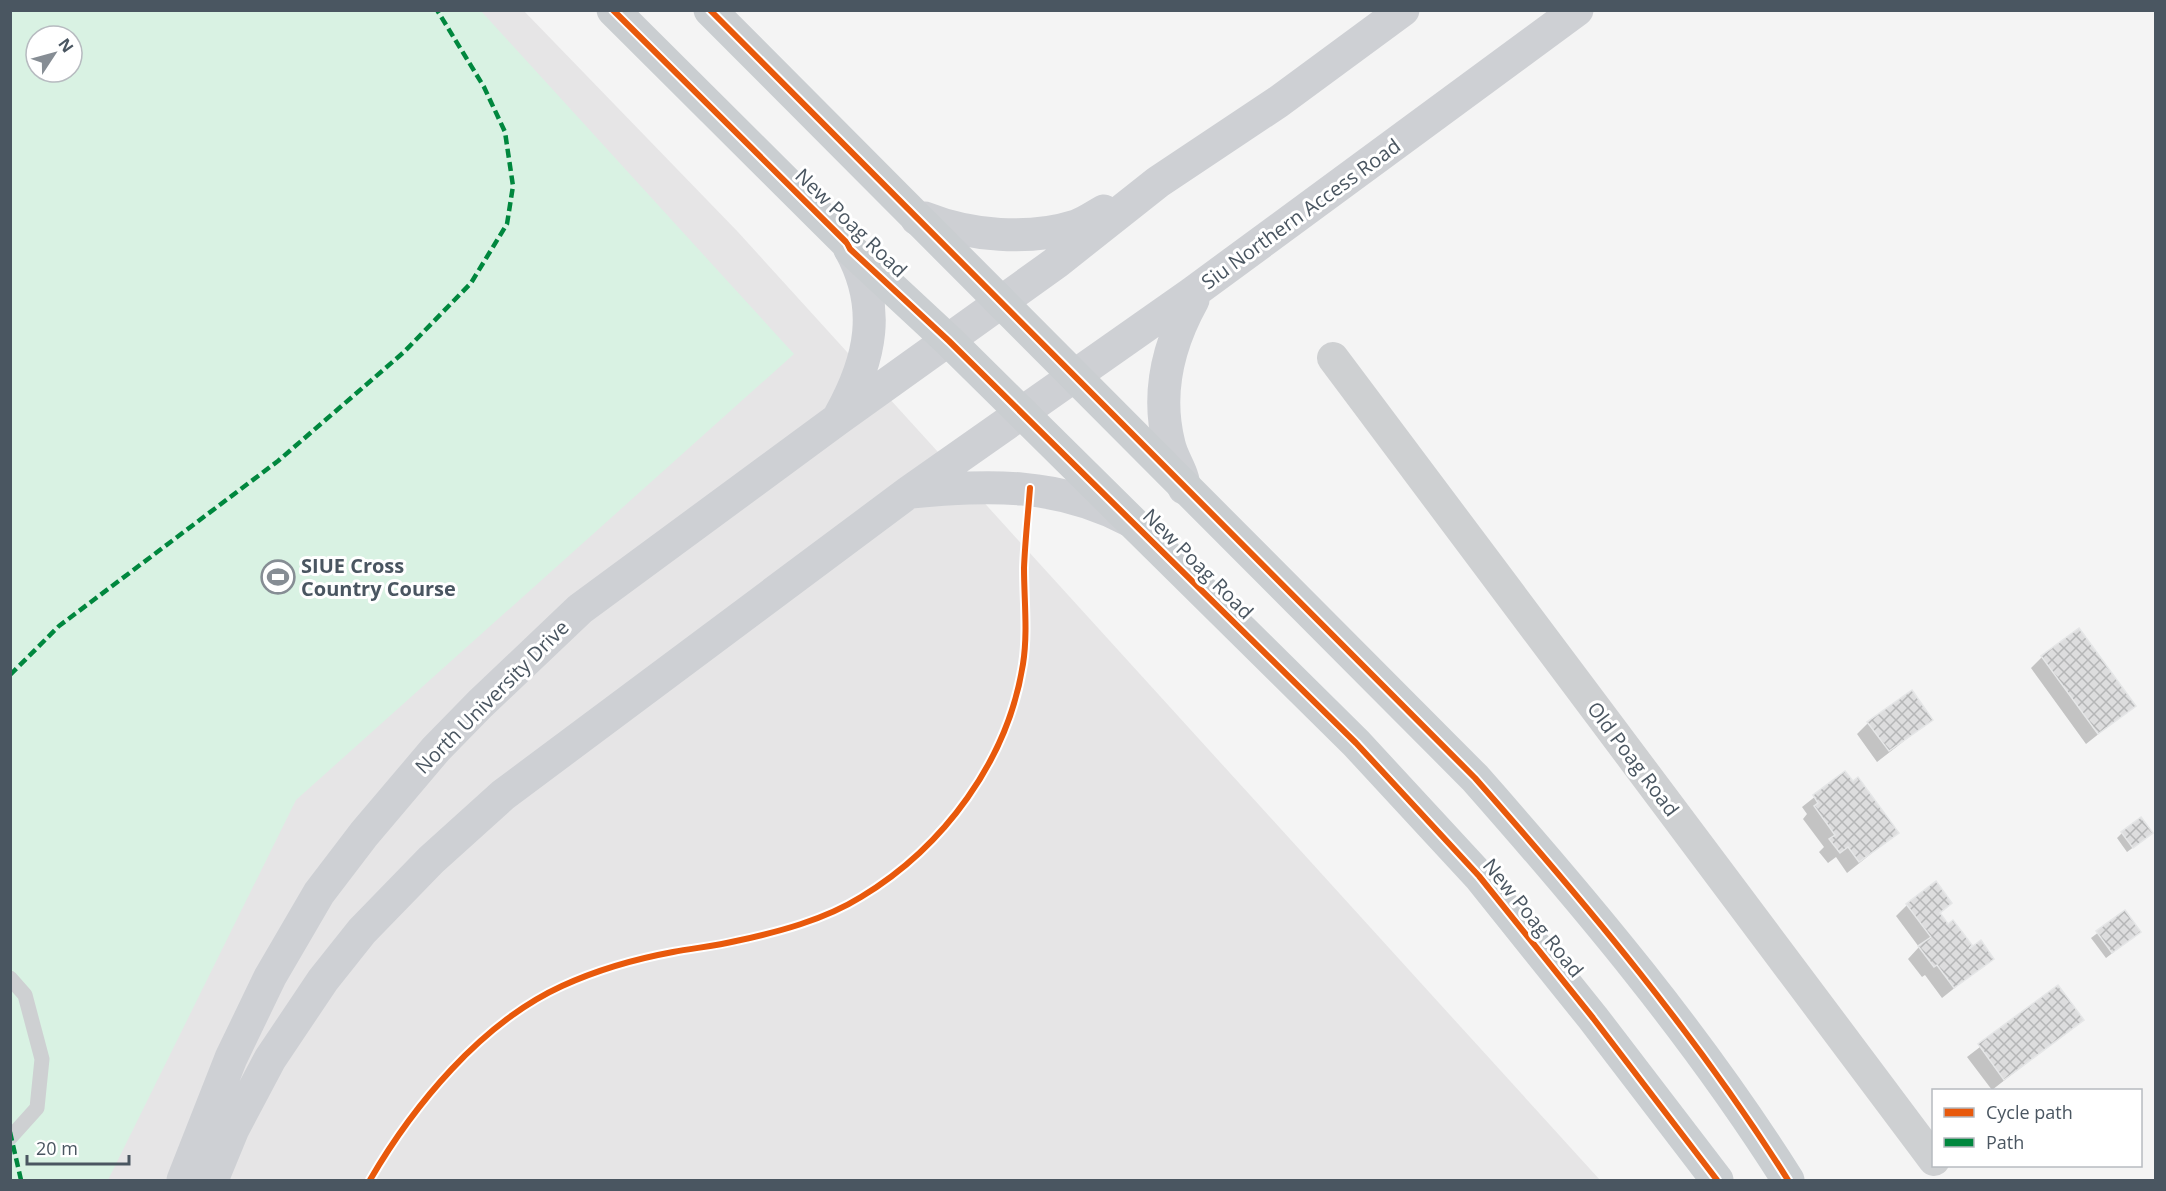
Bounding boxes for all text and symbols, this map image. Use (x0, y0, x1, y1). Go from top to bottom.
north arrow (24, 24, 84, 84)
text: N (53, 33, 79, 57)
street label: Siu Northern Access Road (1196, 132, 1406, 295)
street label: New Poag Road (789, 162, 913, 283)
street label: New Poag Road (1137, 503, 1259, 625)
place label: SIUE Cross Country Course (301, 552, 456, 602)
sports icon: SIUE Cross Country Course (260, 559, 296, 595)
street label: North University Drive (409, 614, 574, 779)
street label: Old Poag Road (1581, 696, 1685, 822)
street label: New Poag Road (1477, 852, 1590, 983)
legend (1932, 1089, 2142, 1167)
text: Cycle path (1986, 1100, 2073, 1124)
scale bar (27, 1128, 129, 1166)
text: Path (1986, 1130, 2024, 1154)
text: 20 m (36, 1136, 78, 1160)

